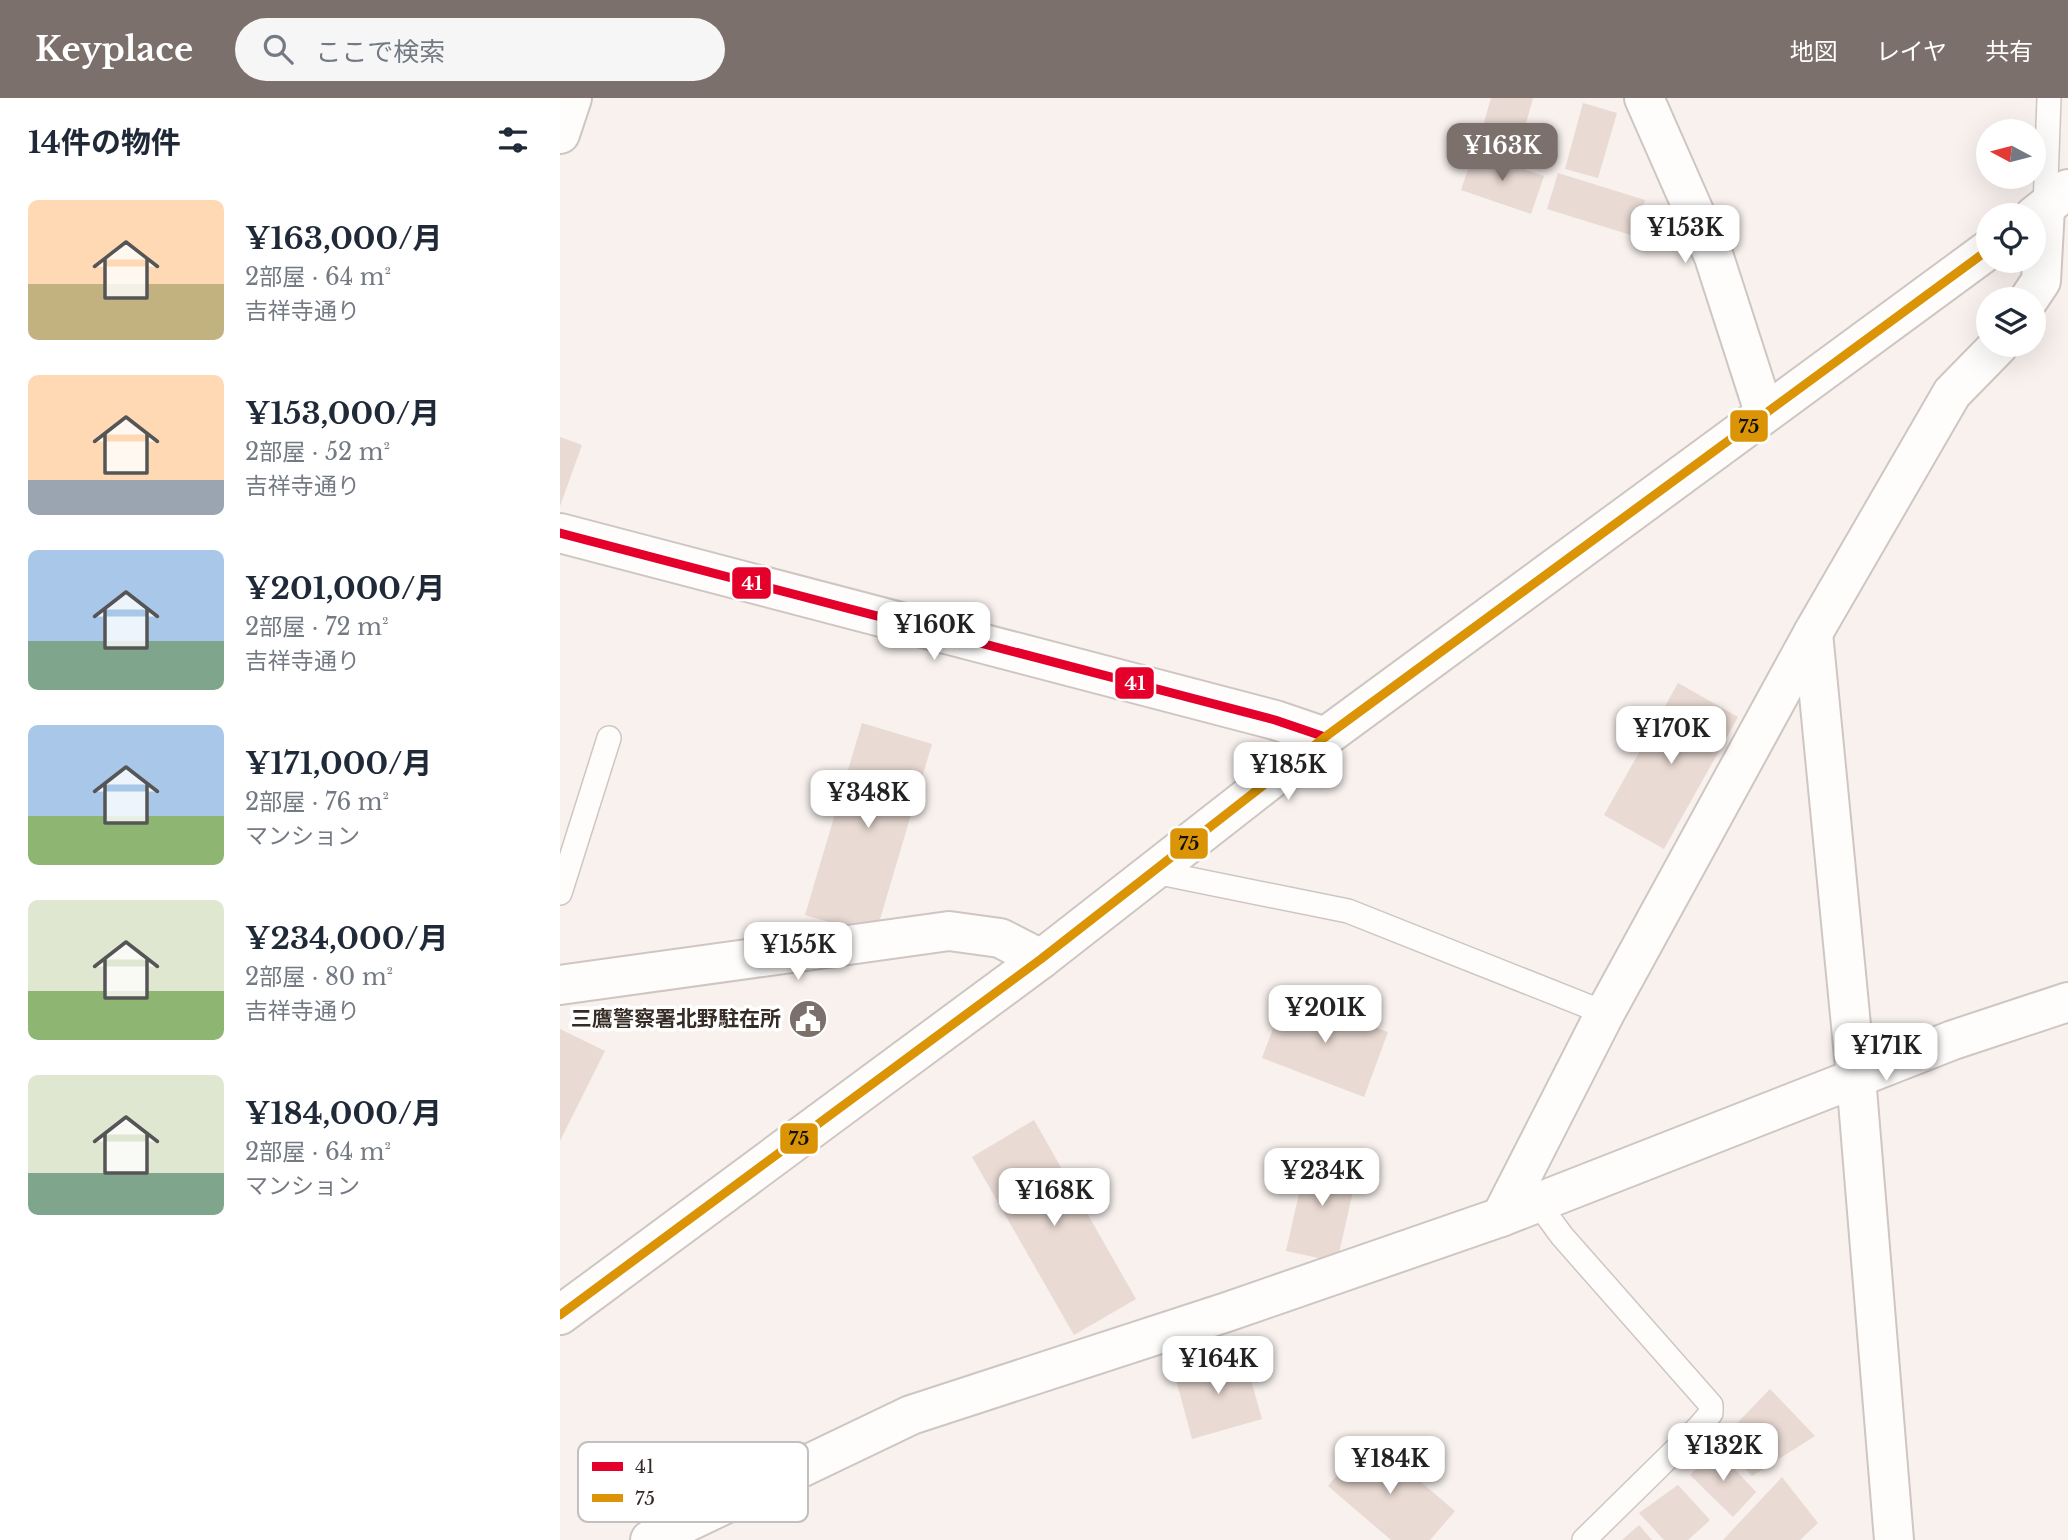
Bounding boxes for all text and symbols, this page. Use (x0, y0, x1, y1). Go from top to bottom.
search box (235, 18, 725, 81)
text: Keyplace (35, 29, 193, 70)
icon: search (259, 30, 297, 68)
text: ここで検索 (315, 36, 445, 68)
text: 地図 (1790, 37, 1838, 66)
text: レイヤ (1876, 37, 1947, 66)
text: 共有 (1985, 37, 2033, 66)
north arrow (1976, 119, 2046, 189)
map controls (1976, 119, 2046, 357)
icon: filters (494, 121, 532, 159)
pin: ¥163K (1453, 123, 1551, 183)
text: 14件の物件 (28, 124, 181, 161)
text: ¥163K (1463, 132, 1541, 160)
button: locate (1976, 203, 2046, 273)
pin: ¥153K (1636, 206, 1734, 265)
text: ¥153K (1647, 214, 1723, 242)
text: ¥163,000/月 (245, 220, 442, 257)
icon: home (84, 228, 168, 312)
text: 2部屋 · 64 m² (245, 263, 391, 291)
button: layers (1976, 287, 2046, 357)
text: 吉祥寺通り (245, 297, 360, 325)
text: ¥153,000/月 (245, 395, 440, 432)
icon: home (84, 403, 168, 487)
line badge: 75 (1729, 409, 1769, 443)
text: 75 (1739, 415, 1759, 438)
text: 2部屋 · 52 m² (245, 438, 390, 466)
text: 吉祥寺通り (245, 472, 360, 500)
line badge: 41 (731, 566, 772, 600)
text: ¥201,000/月 (245, 570, 445, 607)
text: 41 (742, 572, 762, 595)
icon: home (84, 578, 168, 662)
pin: ¥160K (885, 602, 983, 662)
text: ¥160K (893, 611, 975, 639)
text: 2部屋 · 72 m² (245, 613, 388, 641)
text: 吉祥寺通り (245, 647, 360, 675)
line badge: 41 (1114, 666, 1155, 700)
text: 41 (1125, 672, 1145, 695)
pin: ¥170K (1622, 706, 1720, 766)
text: ¥170K (1632, 715, 1710, 743)
pin: ¥185K (1239, 742, 1337, 802)
text: ¥171,000/月 (245, 745, 432, 782)
text: ¥185K (1250, 751, 1326, 779)
icon: home (84, 753, 168, 837)
pin: ¥348K (819, 770, 917, 830)
text: ¥348K (826, 779, 910, 807)
text: 2部屋 · 76 m² (245, 788, 389, 816)
text: マンション (245, 822, 360, 850)
line badge: 75 (1169, 827, 1209, 860)
text: 75 (1179, 832, 1199, 855)
text: ¥234,000/月 (245, 920, 449, 957)
pin: ¥155K (749, 922, 847, 982)
icon: home (84, 928, 168, 1012)
text: ¥155K (760, 931, 836, 959)
text: 2部屋 · 80 m² (245, 963, 393, 991)
pin: ¥201K (1276, 986, 1374, 1045)
text: ¥201K (1285, 994, 1365, 1022)
text: 吉祥寺通り (245, 997, 360, 1025)
public building icon: 三鷹警察署北野駐在所 (787, 998, 829, 1040)
place label: 三鷹警察署北野駐在所 (571, 1006, 781, 1032)
pin: ¥171K (1837, 1024, 1935, 1083)
text: ¥171K (1851, 1032, 1921, 1060)
text: ¥184,000/月 (245, 1095, 442, 1132)
icon: home (84, 1103, 168, 1187)
line badge: 75 (779, 1122, 819, 1155)
text: 75 (789, 1127, 809, 1150)
text: 2部屋 · 64 m² (245, 1138, 391, 1166)
pin: ¥234K (1273, 1148, 1371, 1208)
text: ¥234K (1280, 1157, 1364, 1185)
pin: ¥168K (1005, 1168, 1103, 1228)
text: マンション (245, 1172, 360, 1200)
text: ¥168K (1015, 1177, 1093, 1205)
pin: ¥164K (1169, 1336, 1267, 1396)
text: ¥164K (1178, 1345, 1258, 1373)
pin: ¥132K (1674, 1424, 1772, 1483)
text: ¥132K (1684, 1432, 1762, 1460)
pin: ¥184K (1341, 1436, 1439, 1496)
legend (578, 1442, 808, 1522)
text: ¥184K (1351, 1445, 1429, 1473)
text: 41 (635, 1455, 655, 1478)
text: 75 (635, 1487, 655, 1510)

